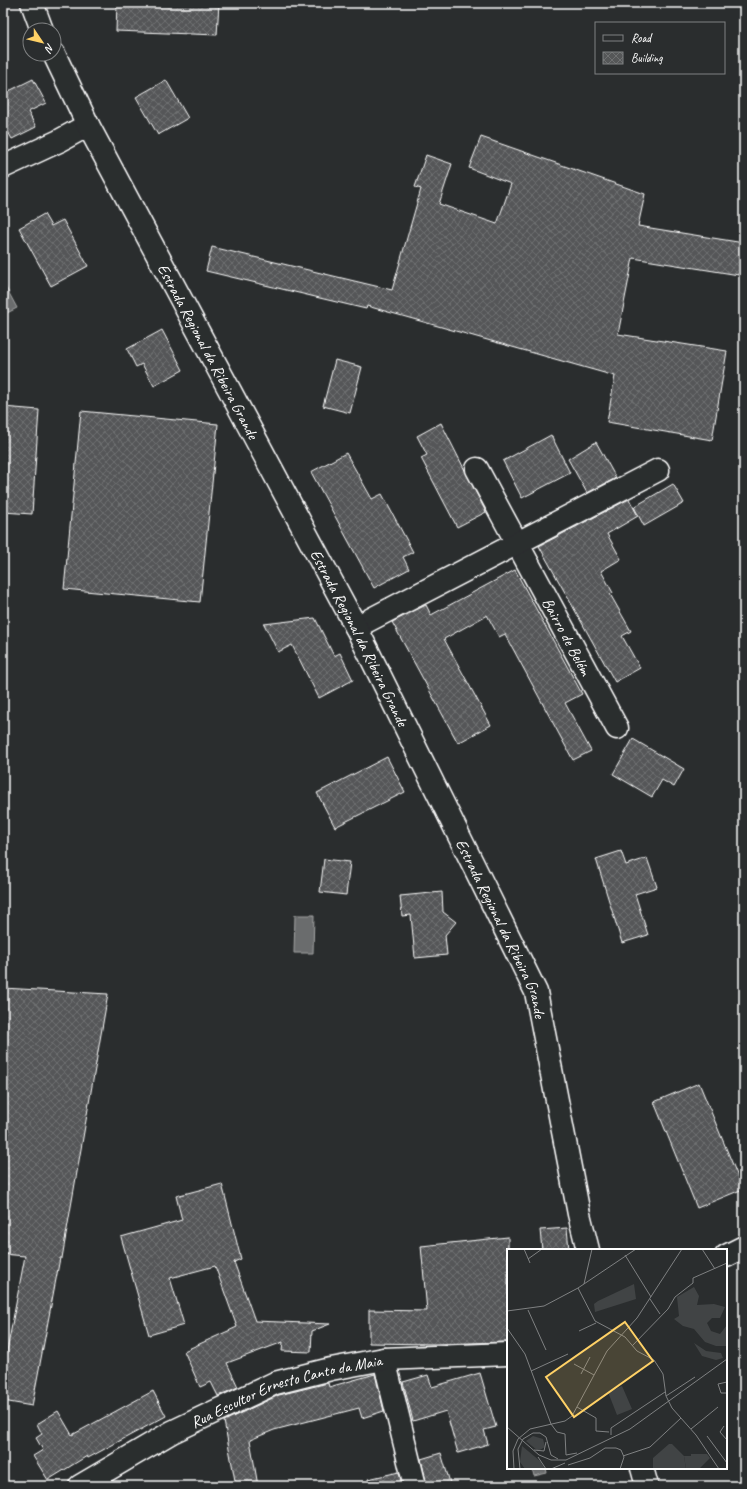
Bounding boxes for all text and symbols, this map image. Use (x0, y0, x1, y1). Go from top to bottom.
north arrow (22, 22, 62, 62)
legend (595, 22, 725, 74)
text: Road (631, 30, 653, 46)
text: N (41, 41, 58, 56)
text: Building (631, 50, 663, 66)
street label: Estrada Regional da Ribeira Grande (153, 260, 264, 444)
street label: Estrada Regional da Ribeira Grande (305, 546, 413, 731)
street label: Bairro de Belém (537, 594, 596, 681)
street label: Estrada Regional da Ribeira Grande (451, 836, 550, 1022)
inset map (507, 1249, 727, 1469)
street label: Rua Escultor Ernesto Canto da Maia (188, 1350, 385, 1433)

